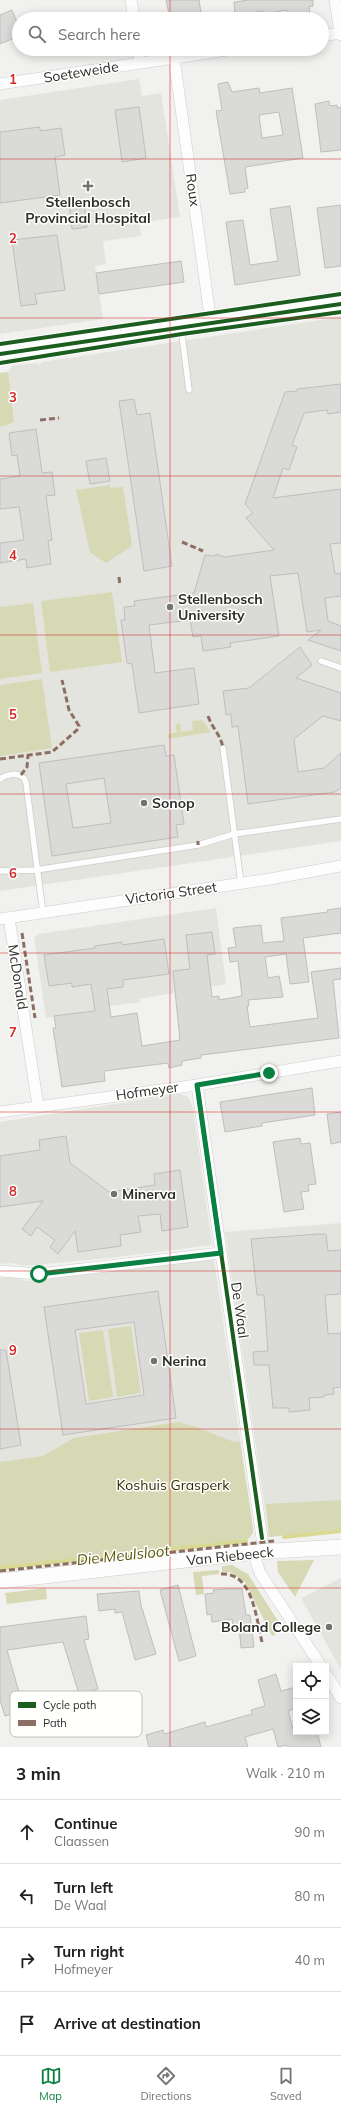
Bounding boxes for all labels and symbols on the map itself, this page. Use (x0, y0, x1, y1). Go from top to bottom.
street label: Soeteweide (42, 57, 120, 87)
text: 1 (9, 71, 17, 87)
street label: Roux (182, 172, 204, 208)
marker: Stellenbosch Provincial Hospital (82, 180, 94, 192)
place label: Stellenbosch Provincial Hospital (25, 193, 151, 227)
text: 2 (9, 230, 17, 246)
text: 3 (9, 389, 17, 405)
text: 4 (9, 547, 17, 563)
place label: Stellenbosch University (178, 590, 263, 624)
marker: Stellenbosch University (165, 602, 175, 612)
text: 5 (9, 706, 17, 722)
place label: Sonop (152, 794, 195, 812)
marker: Sonop (139, 798, 149, 808)
text: 6 (9, 865, 17, 881)
street label: Victoria Street (124, 878, 218, 908)
street label: McDonald (4, 943, 32, 1011)
text: 7 (9, 1024, 17, 1040)
route end (260, 1064, 278, 1082)
street label: Hofmeyer (114, 1078, 180, 1104)
text: 8 (9, 1183, 17, 1199)
place label: Minerva (122, 1185, 176, 1203)
marker: Minerva (109, 1189, 119, 1199)
route start (30, 1265, 48, 1283)
street label: De Waal (227, 1281, 253, 1339)
text: 9 (9, 1342, 17, 1358)
place label: Nerina (162, 1352, 207, 1370)
marker: Nerina (149, 1356, 159, 1366)
park label: Koshuis Grasperk (117, 1476, 230, 1494)
water label: Die Meulsloot (76, 1541, 171, 1569)
street label: Van Riebeeck (185, 1542, 275, 1570)
place label: Boland College (221, 1618, 321, 1636)
marker: Boland College (324, 1622, 334, 1632)
legend (10, 1691, 142, 1737)
text: Cycle path (43, 1698, 96, 1712)
text: Path (43, 1716, 67, 1730)

